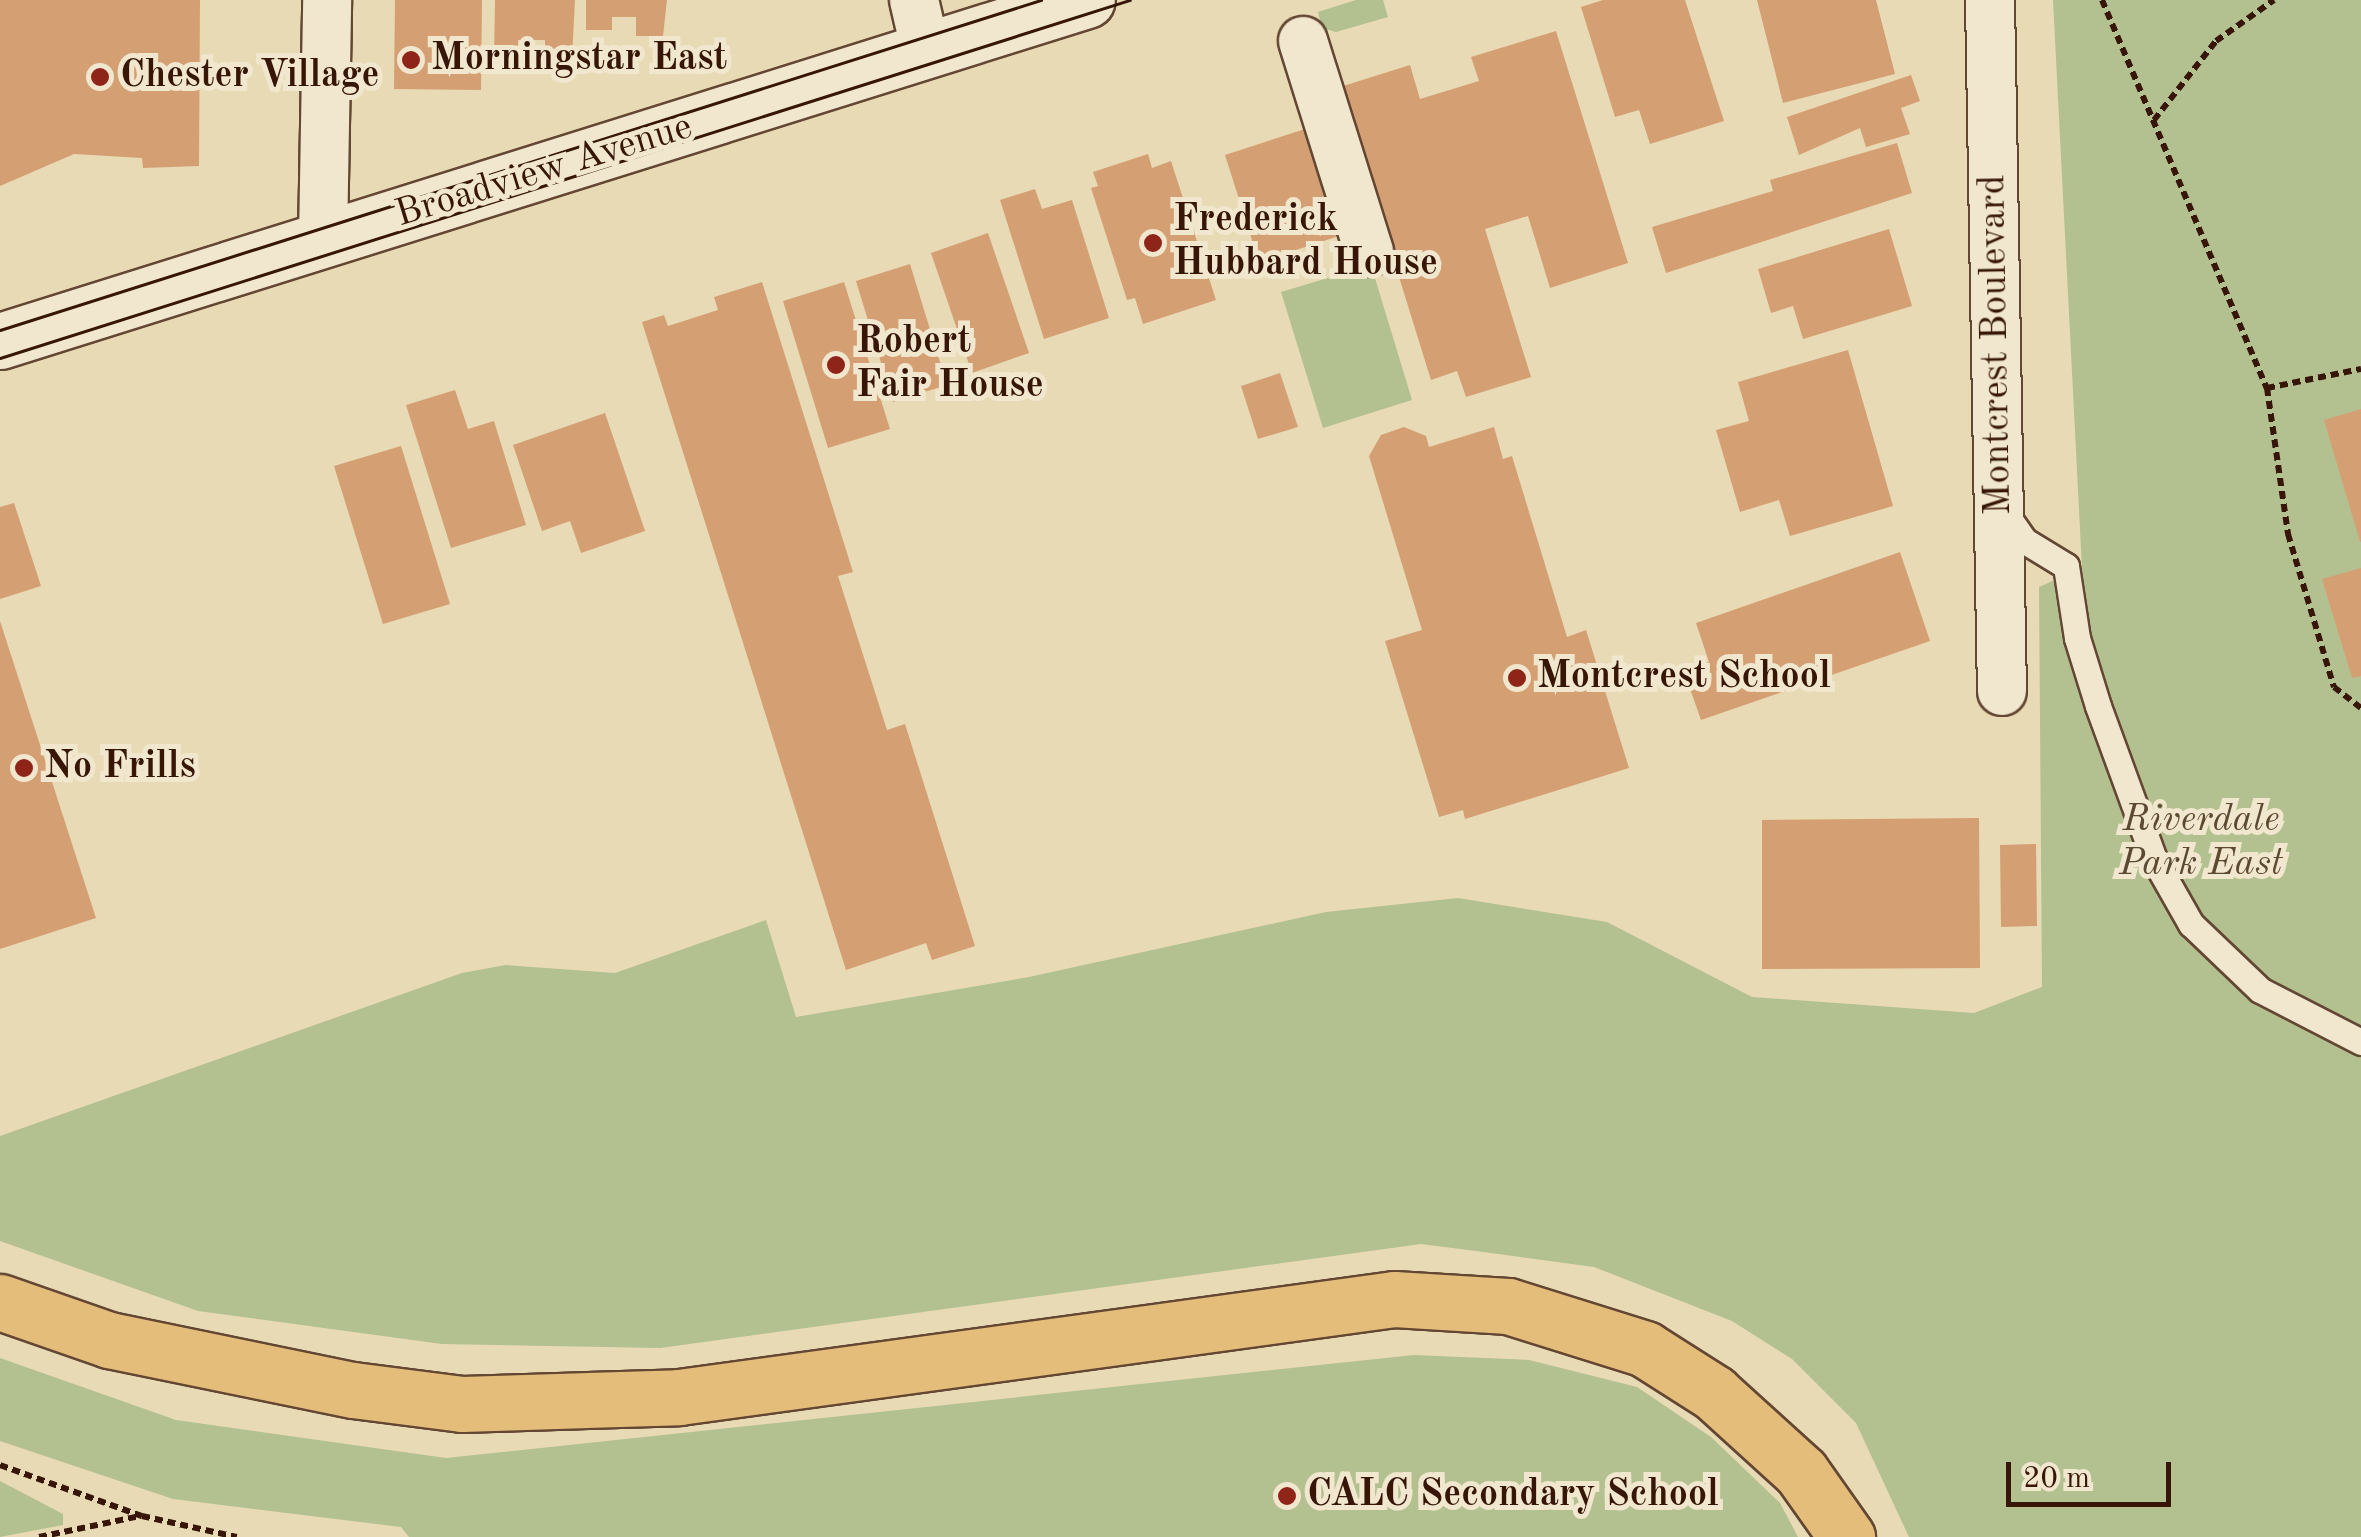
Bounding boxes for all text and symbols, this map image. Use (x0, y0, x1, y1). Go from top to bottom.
place label: Morningstar East (431, 37, 727, 83)
marker: Morningstar East (400, 49, 422, 71)
place label: Chester Village (120, 54, 379, 100)
marker: Chester Village (89, 66, 111, 88)
street label: Broadview Avenue (390, 105, 698, 239)
street label: Montcrest Boulevard (1971, 174, 2023, 516)
place label: Frederick Hubbard House (1173, 198, 1438, 288)
marker: Frederick Hubbard House (1142, 232, 1164, 254)
place label: Robert Fair House (856, 320, 1044, 409)
marker: Robert Fair House (825, 354, 847, 376)
place label: Montcrest School (1537, 655, 1831, 701)
marker: Montcrest School (1506, 667, 1528, 689)
place label: No Frills (44, 745, 196, 791)
marker: No Frills (13, 757, 35, 779)
park label: Riverdale Park East (2119, 798, 2283, 888)
scale bar (2011, 1442, 2176, 1504)
text: 20 m (2023, 1464, 2090, 1494)
place label: CALC Secondary School (1307, 1473, 1719, 1519)
marker: CALC Secondary School (1276, 1485, 1298, 1507)

